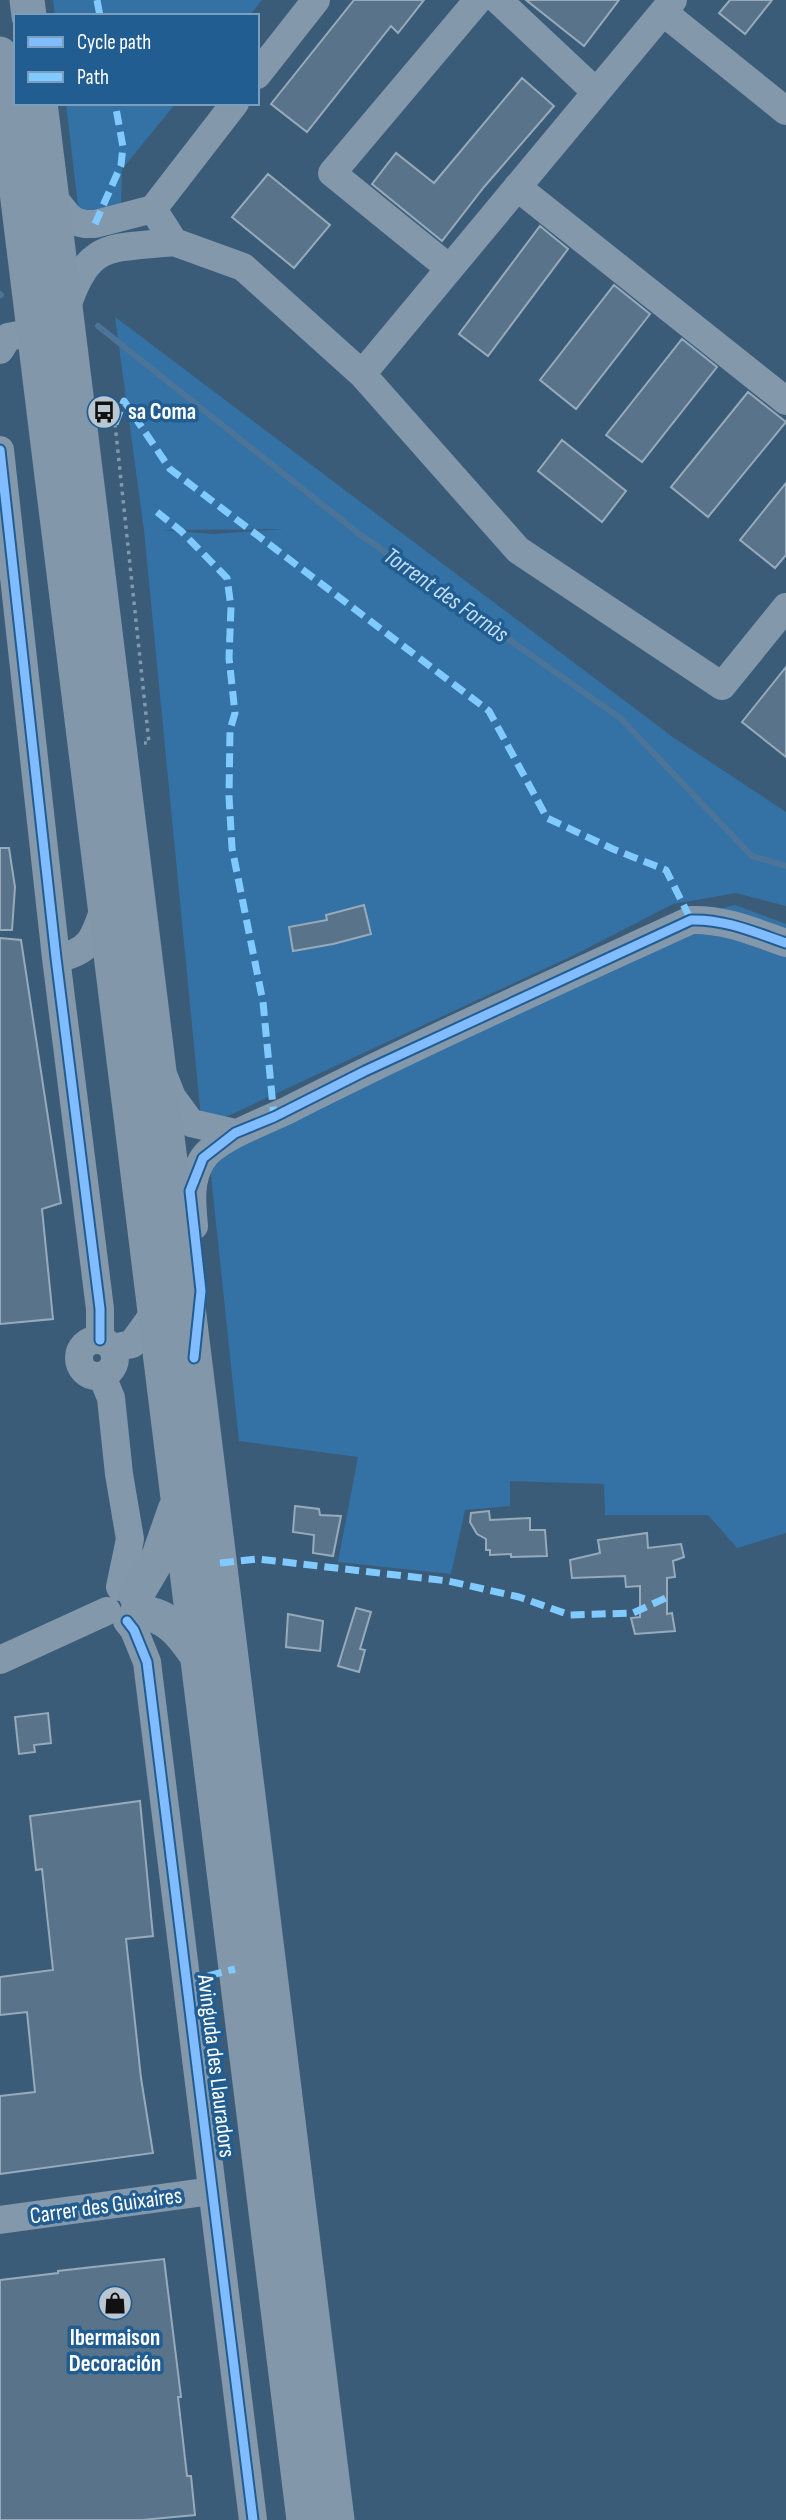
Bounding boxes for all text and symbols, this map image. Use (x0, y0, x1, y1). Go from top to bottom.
legend (14, 14, 259, 105)
text: Cycle path (77, 30, 151, 55)
text: Path (77, 65, 109, 90)
bus stop icon: sa Coma (85, 393, 123, 431)
place label: sa Coma (128, 398, 196, 426)
water label: Torrent des Fornàs (378, 541, 515, 649)
street label: Avinguda des Llauradors (191, 1972, 241, 2159)
street label: Carrer des Guixaires (28, 2181, 184, 2231)
shop icon: Ibermaison Decoración (96, 2284, 134, 2322)
place label: Ibermaison Decoración (69, 2324, 161, 2378)

